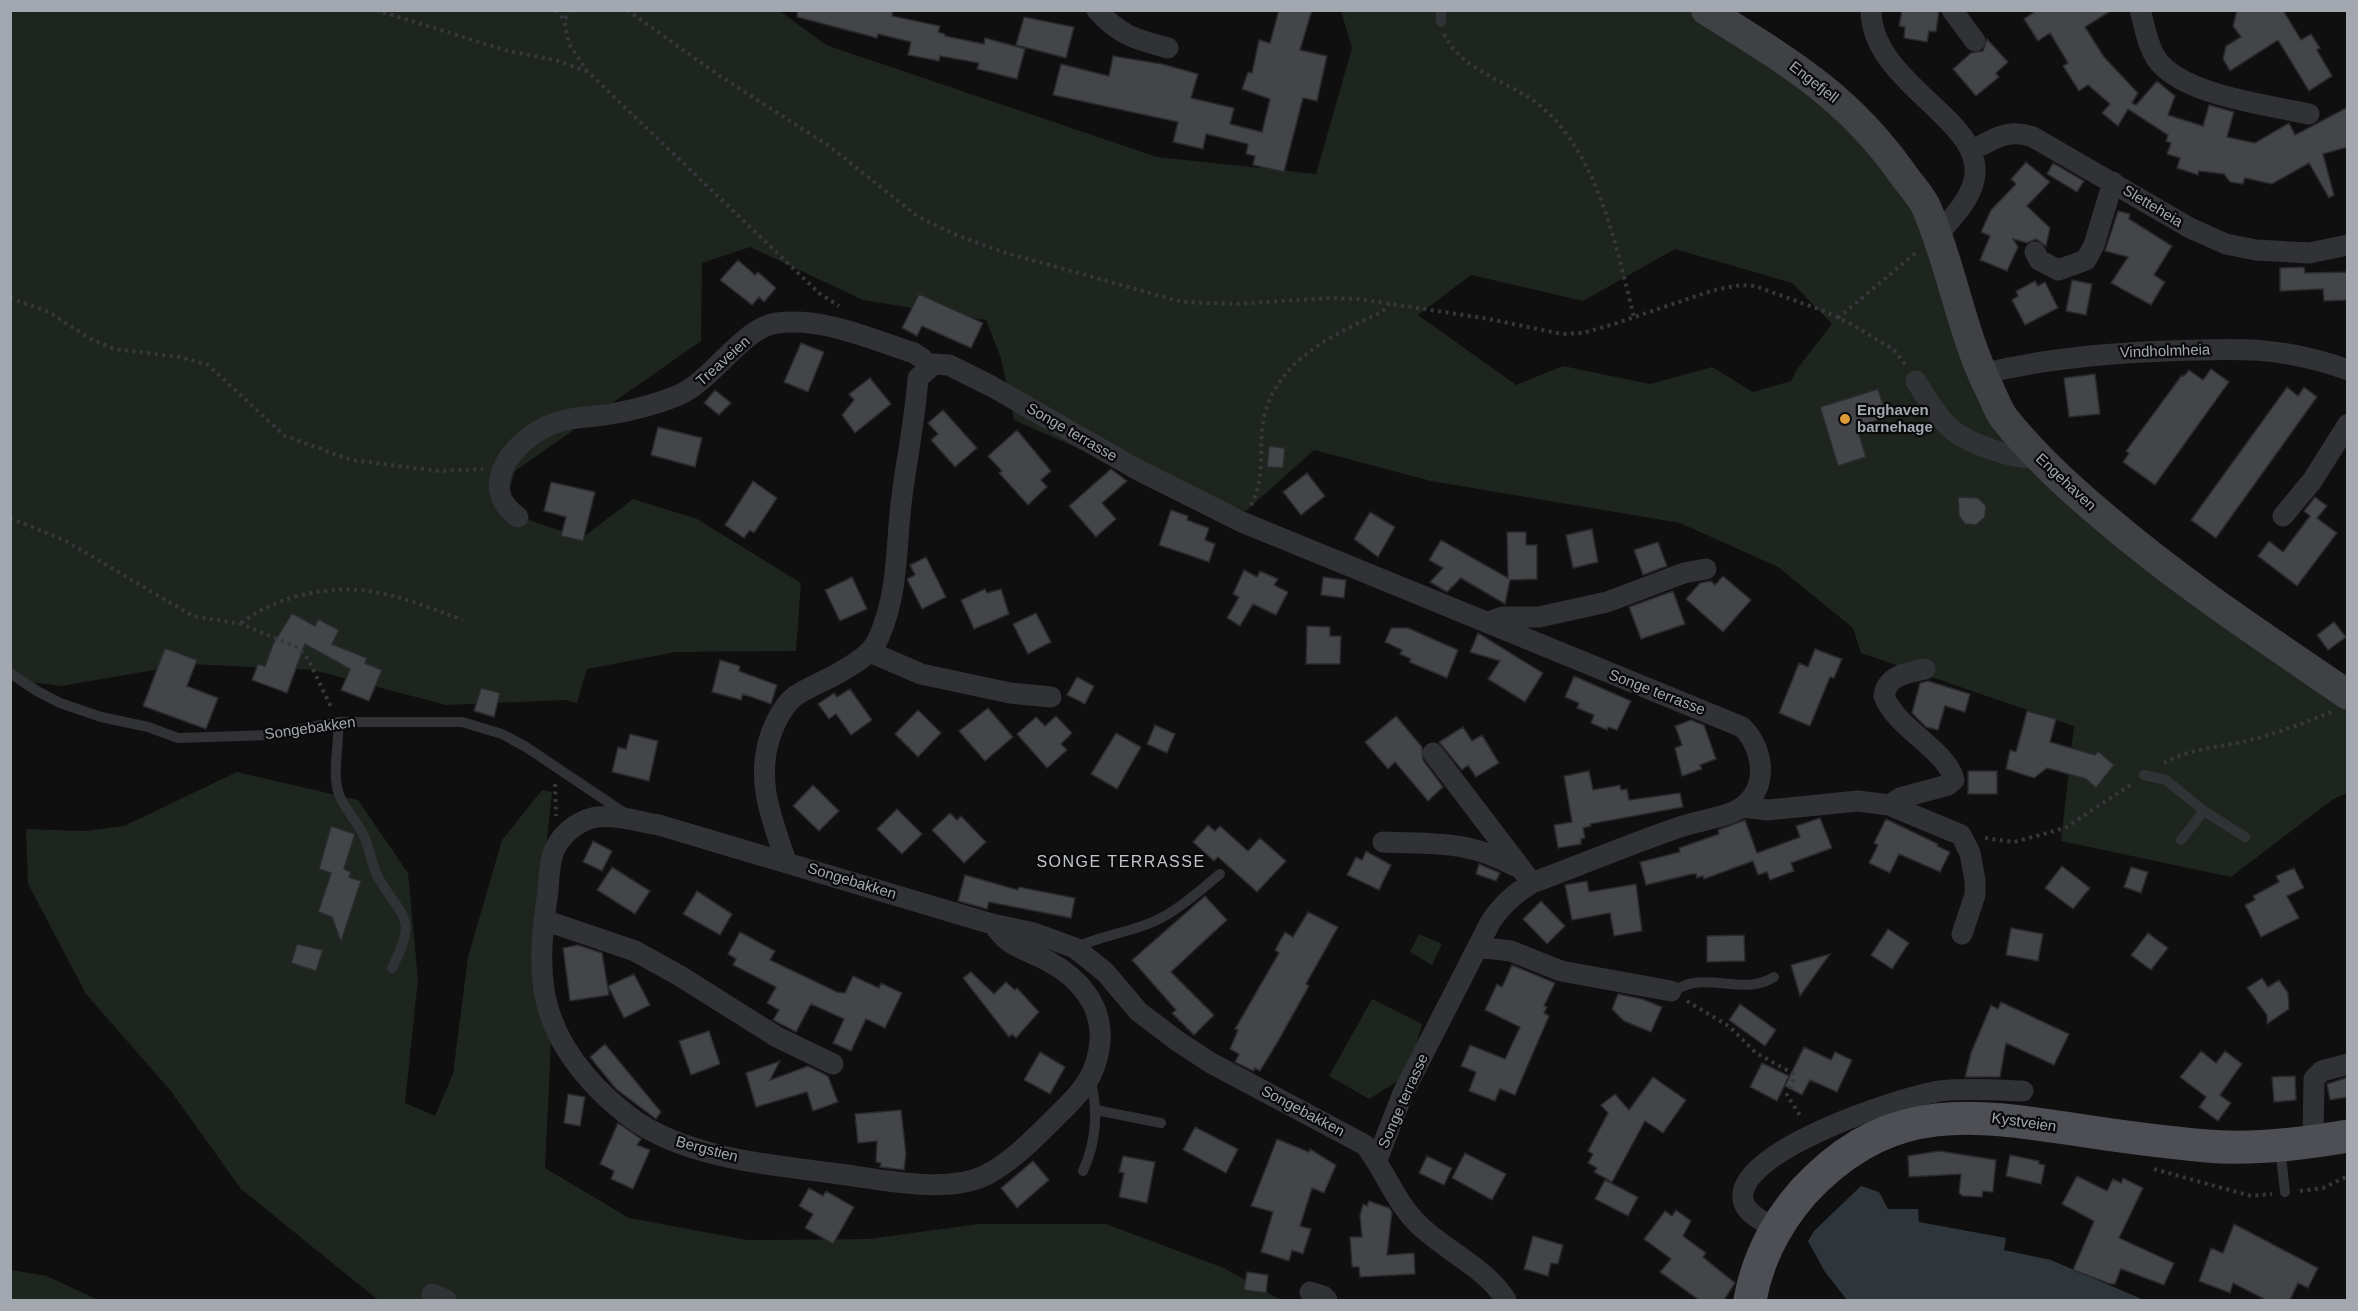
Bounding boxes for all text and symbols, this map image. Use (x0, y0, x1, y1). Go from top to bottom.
street label: Engefjell (1786, 57, 1842, 106)
street label: Sletteheia (2120, 181, 2187, 230)
street label: Treaveien (692, 332, 753, 389)
street label: Vindholmheia (2119, 340, 2211, 361)
street label: Songe terrasse (1024, 399, 1121, 464)
place label: Enghaven barnehage (1857, 401, 1933, 435)
marker: Enghaven barnehage (1838, 412, 1852, 426)
street label: Engehaven (2033, 450, 2100, 514)
street label: Songe terrasse (1607, 665, 1708, 718)
street label: Songebakken (263, 713, 357, 742)
district label: SONGE TERRASSE (1036, 853, 1206, 870)
street label: Songebakken (806, 859, 899, 902)
street label: Songe terrasse (1374, 1051, 1431, 1151)
street label: Songebakken (1259, 1082, 1348, 1140)
street label: Kystveien (1991, 1109, 2057, 1134)
street label: Bergstien (674, 1132, 740, 1165)

